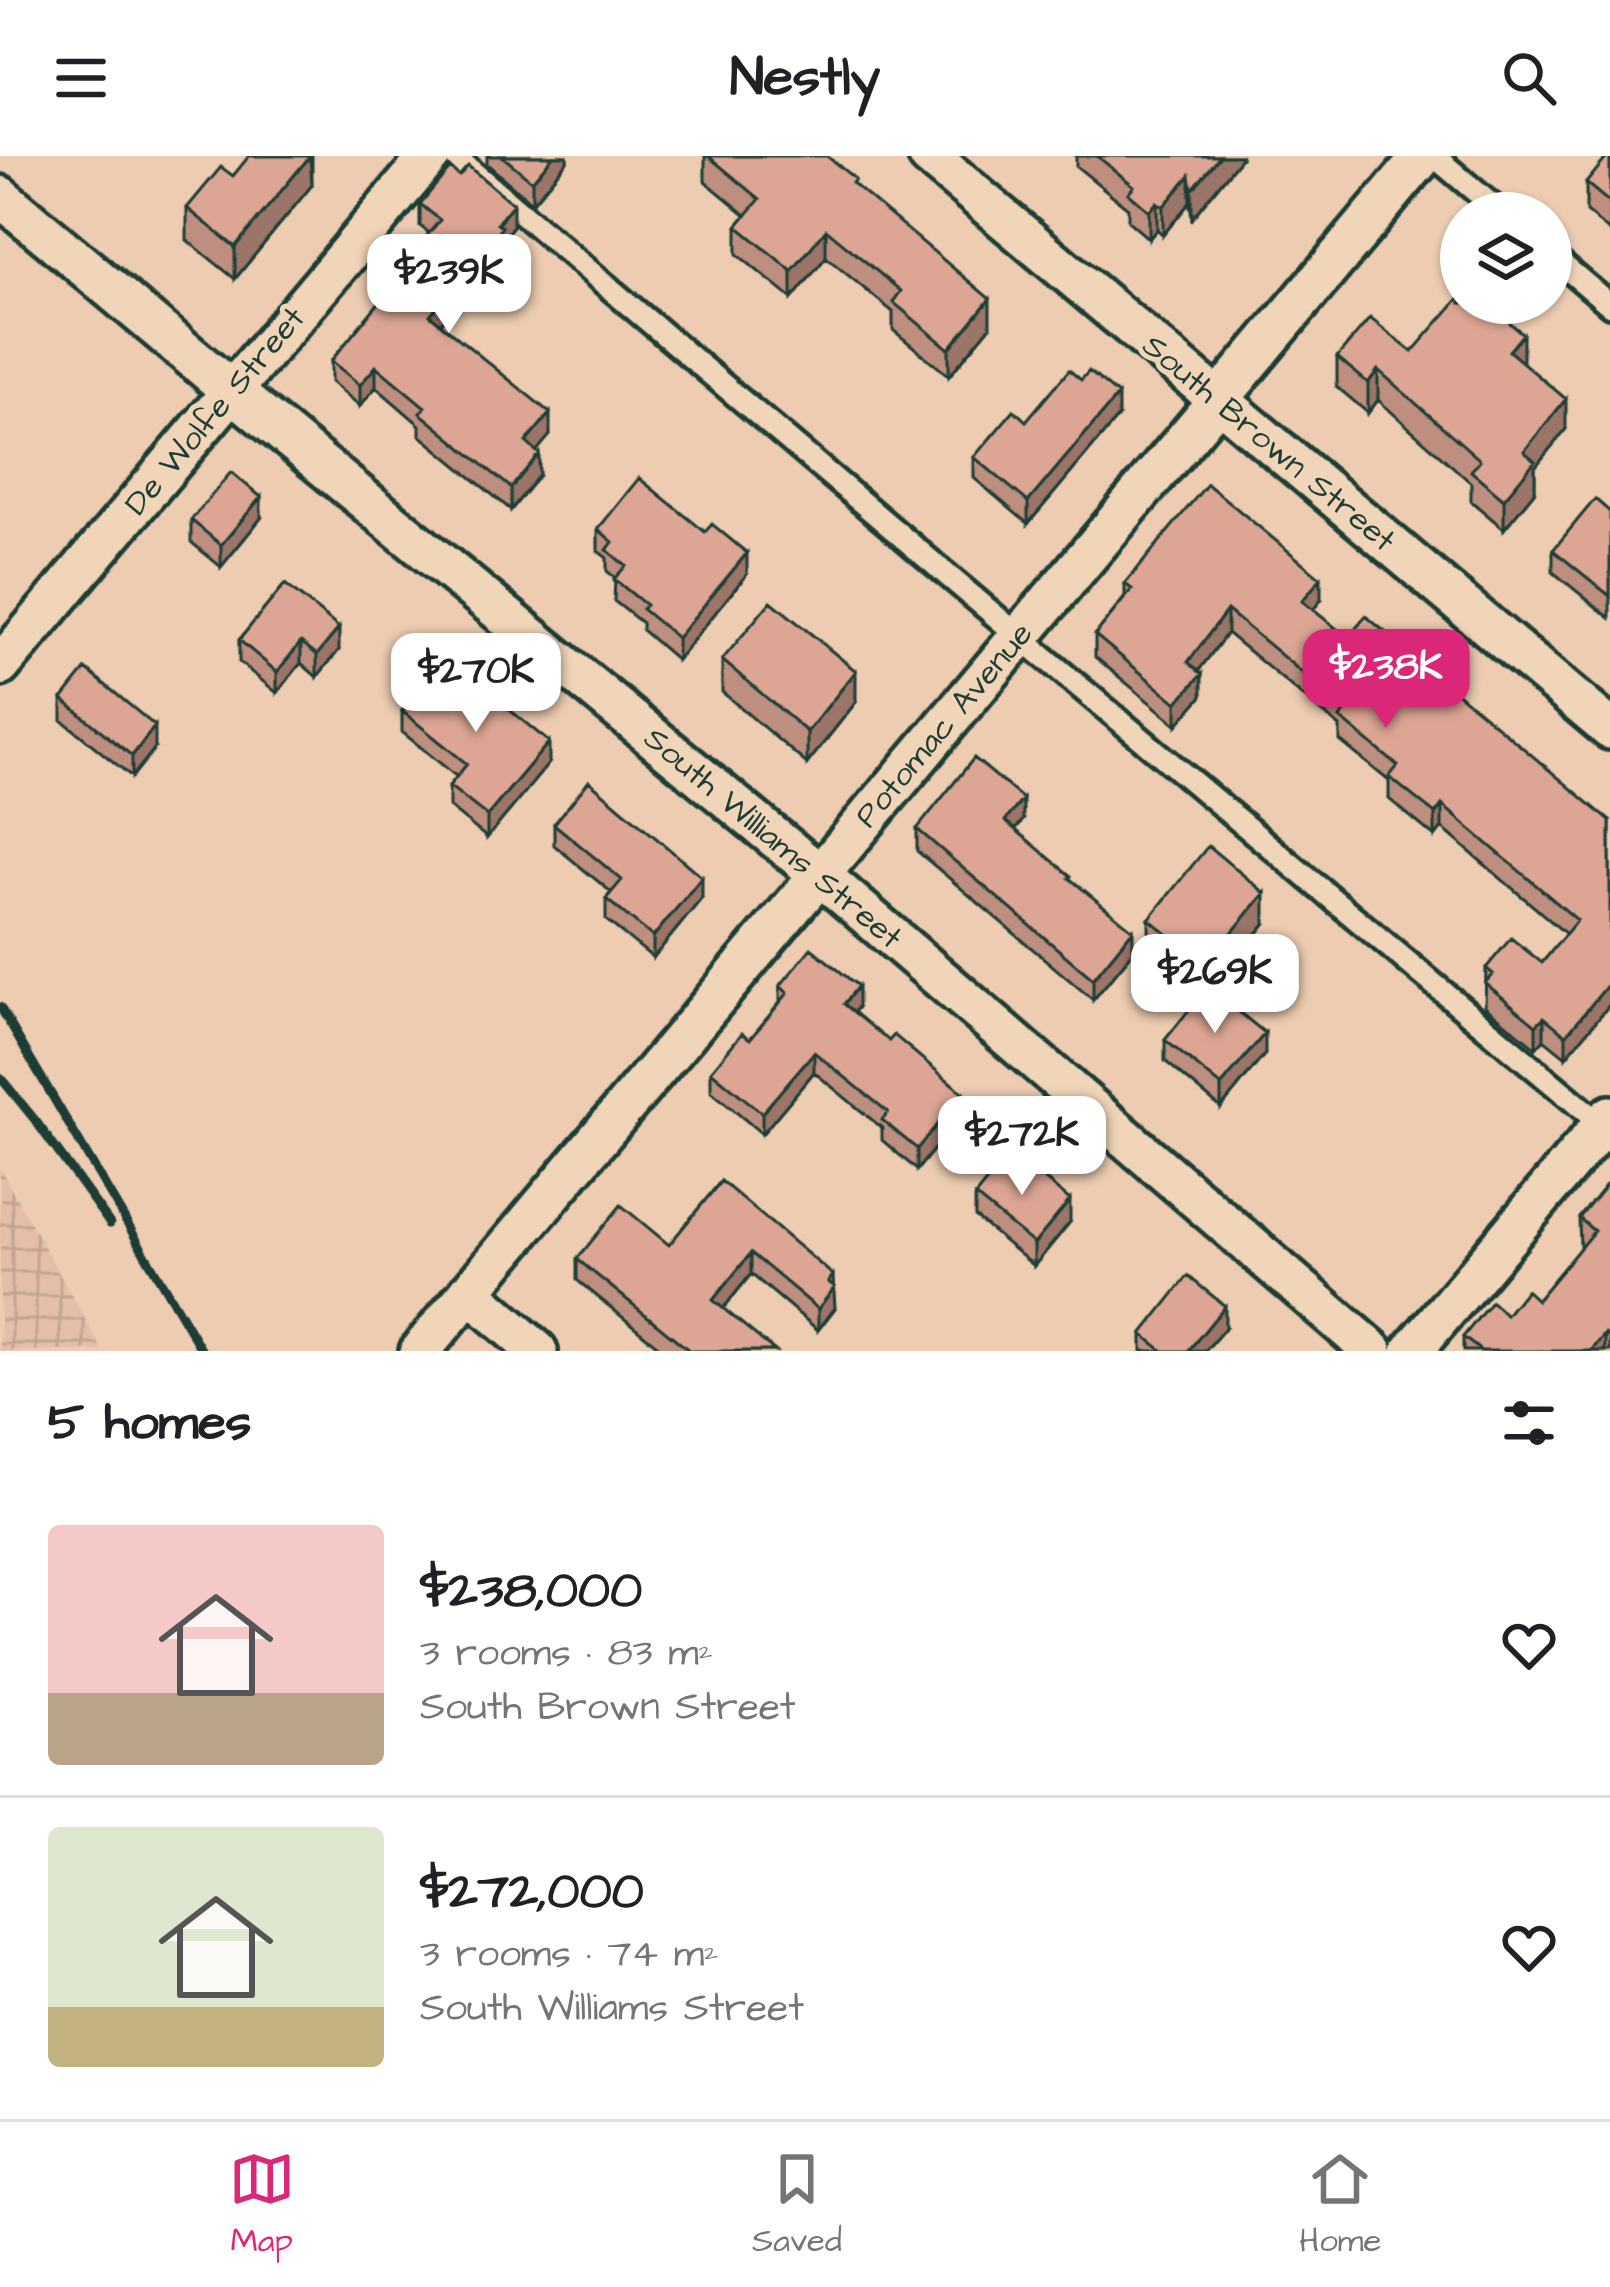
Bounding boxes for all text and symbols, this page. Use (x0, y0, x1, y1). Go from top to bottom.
text: Nestly (730, 41, 880, 116)
icon: menu (48, 45, 114, 111)
icon: search (1496, 45, 1562, 111)
map controls (1440, 192, 1572, 324)
button: layers (1440, 192, 1572, 324)
pin: $239K (365, 234, 533, 336)
text: $239K (394, 246, 504, 300)
street label: De Wolfe Street (114, 297, 316, 525)
street label: South Brown Street (1132, 323, 1406, 563)
street label: Potomac Avenue (844, 612, 1044, 838)
pin: $238K (1302, 629, 1470, 731)
pin: $270K (392, 633, 560, 735)
text: $238K (1330, 641, 1442, 695)
text: $270K (418, 645, 534, 699)
street label: South Williams Street (634, 716, 912, 960)
pin: $269K (1131, 934, 1299, 1036)
text: $269K (1158, 946, 1272, 1000)
pin: $272K (938, 1096, 1106, 1198)
text: $272K (965, 1108, 1079, 1162)
text: 5 homes (48, 1388, 251, 1459)
icon: filters (1496, 1390, 1562, 1456)
text: $238,000 (420, 1556, 642, 1627)
icon: home (144, 1573, 288, 1717)
icon: heart (1496, 1612, 1562, 1678)
text: 3 rooms · 83 m² (420, 1627, 713, 1681)
text: South Brown Street (420, 1681, 796, 1735)
text: $272,000 (420, 1857, 644, 1928)
icon: home (144, 1875, 288, 2019)
icon: heart (1496, 1914, 1562, 1980)
text: 3 rooms · 74 m² (420, 1928, 719, 1982)
text: South Williams Street (420, 1982, 804, 2036)
tab: Map (229, 2146, 295, 2264)
tab: Saved (752, 2146, 842, 2264)
tab: Home (1299, 2146, 1381, 2264)

